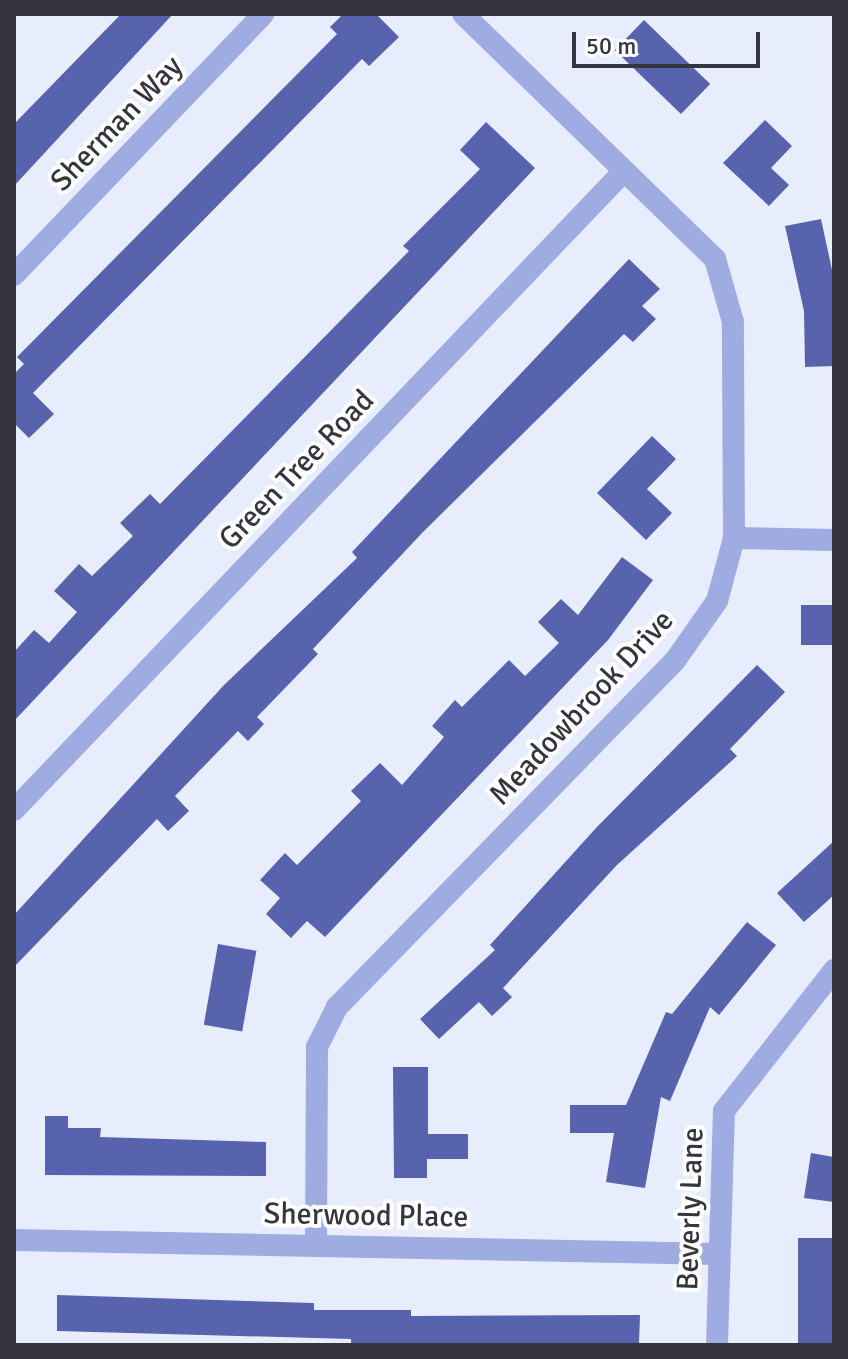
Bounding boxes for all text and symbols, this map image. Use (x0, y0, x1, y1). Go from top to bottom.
scale bar (576, 16, 764, 66)
text: 50 m (586, 31, 636, 61)
street label: Sherman Way (43, 49, 191, 199)
street label: Green Tree Road (212, 383, 382, 557)
street label: Meadowbrook Drive (482, 603, 682, 813)
street label: Beverly Lane (670, 1127, 712, 1291)
street label: Sherwood Place (263, 1196, 469, 1236)

